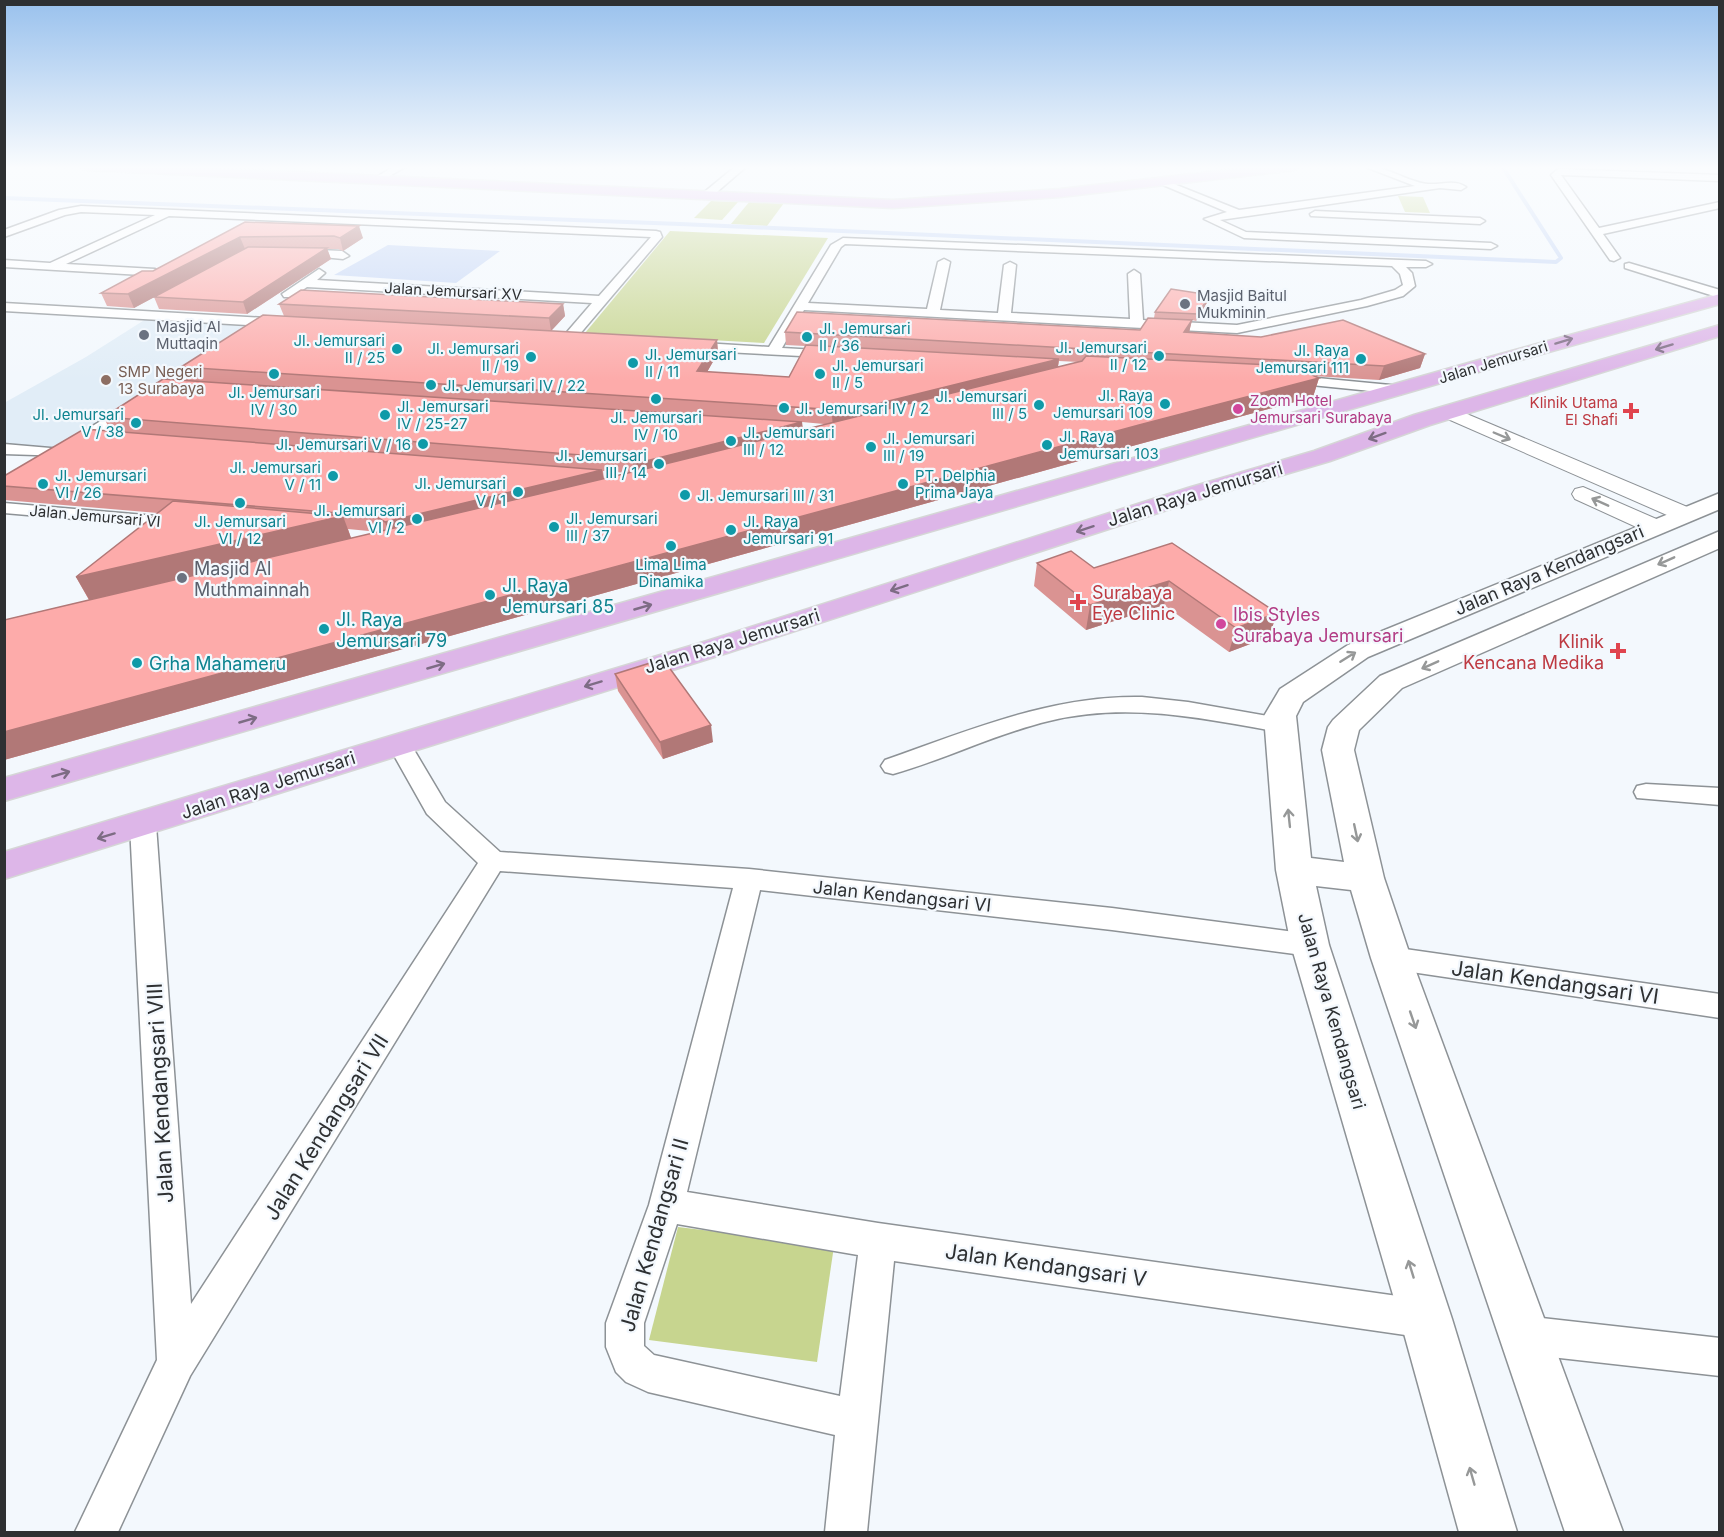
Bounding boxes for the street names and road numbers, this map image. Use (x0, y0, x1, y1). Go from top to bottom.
street label: Jalan Jemursari XV (384, 278, 522, 304)
street label: Jalan Jemursari (1436, 336, 1550, 388)
street label: Jalan Raya Jemursari (1105, 457, 1285, 531)
street label: Jalan Jemursari VI (29, 501, 161, 531)
street label: Jalan Raya Kendangsari (1451, 521, 1647, 619)
street label: Jalan Raya Jemursari (642, 604, 822, 678)
street label: Jalan Raya Jemursari (178, 747, 358, 823)
street label: Jalan Kendangsari VI (812, 876, 992, 916)
street label: Jalan Raya Kendangsari (1294, 910, 1370, 1112)
street label: Jalan Kendangsari VI (1450, 955, 1660, 1009)
street label: Jalan Kendangsari VIII (142, 982, 178, 1204)
street label: Jalan Kendangsari VII (259, 1029, 393, 1225)
street label: Jalan Kendangsari II (614, 1135, 694, 1335)
street label: Jalan Kendangsari V (944, 1238, 1148, 1292)

